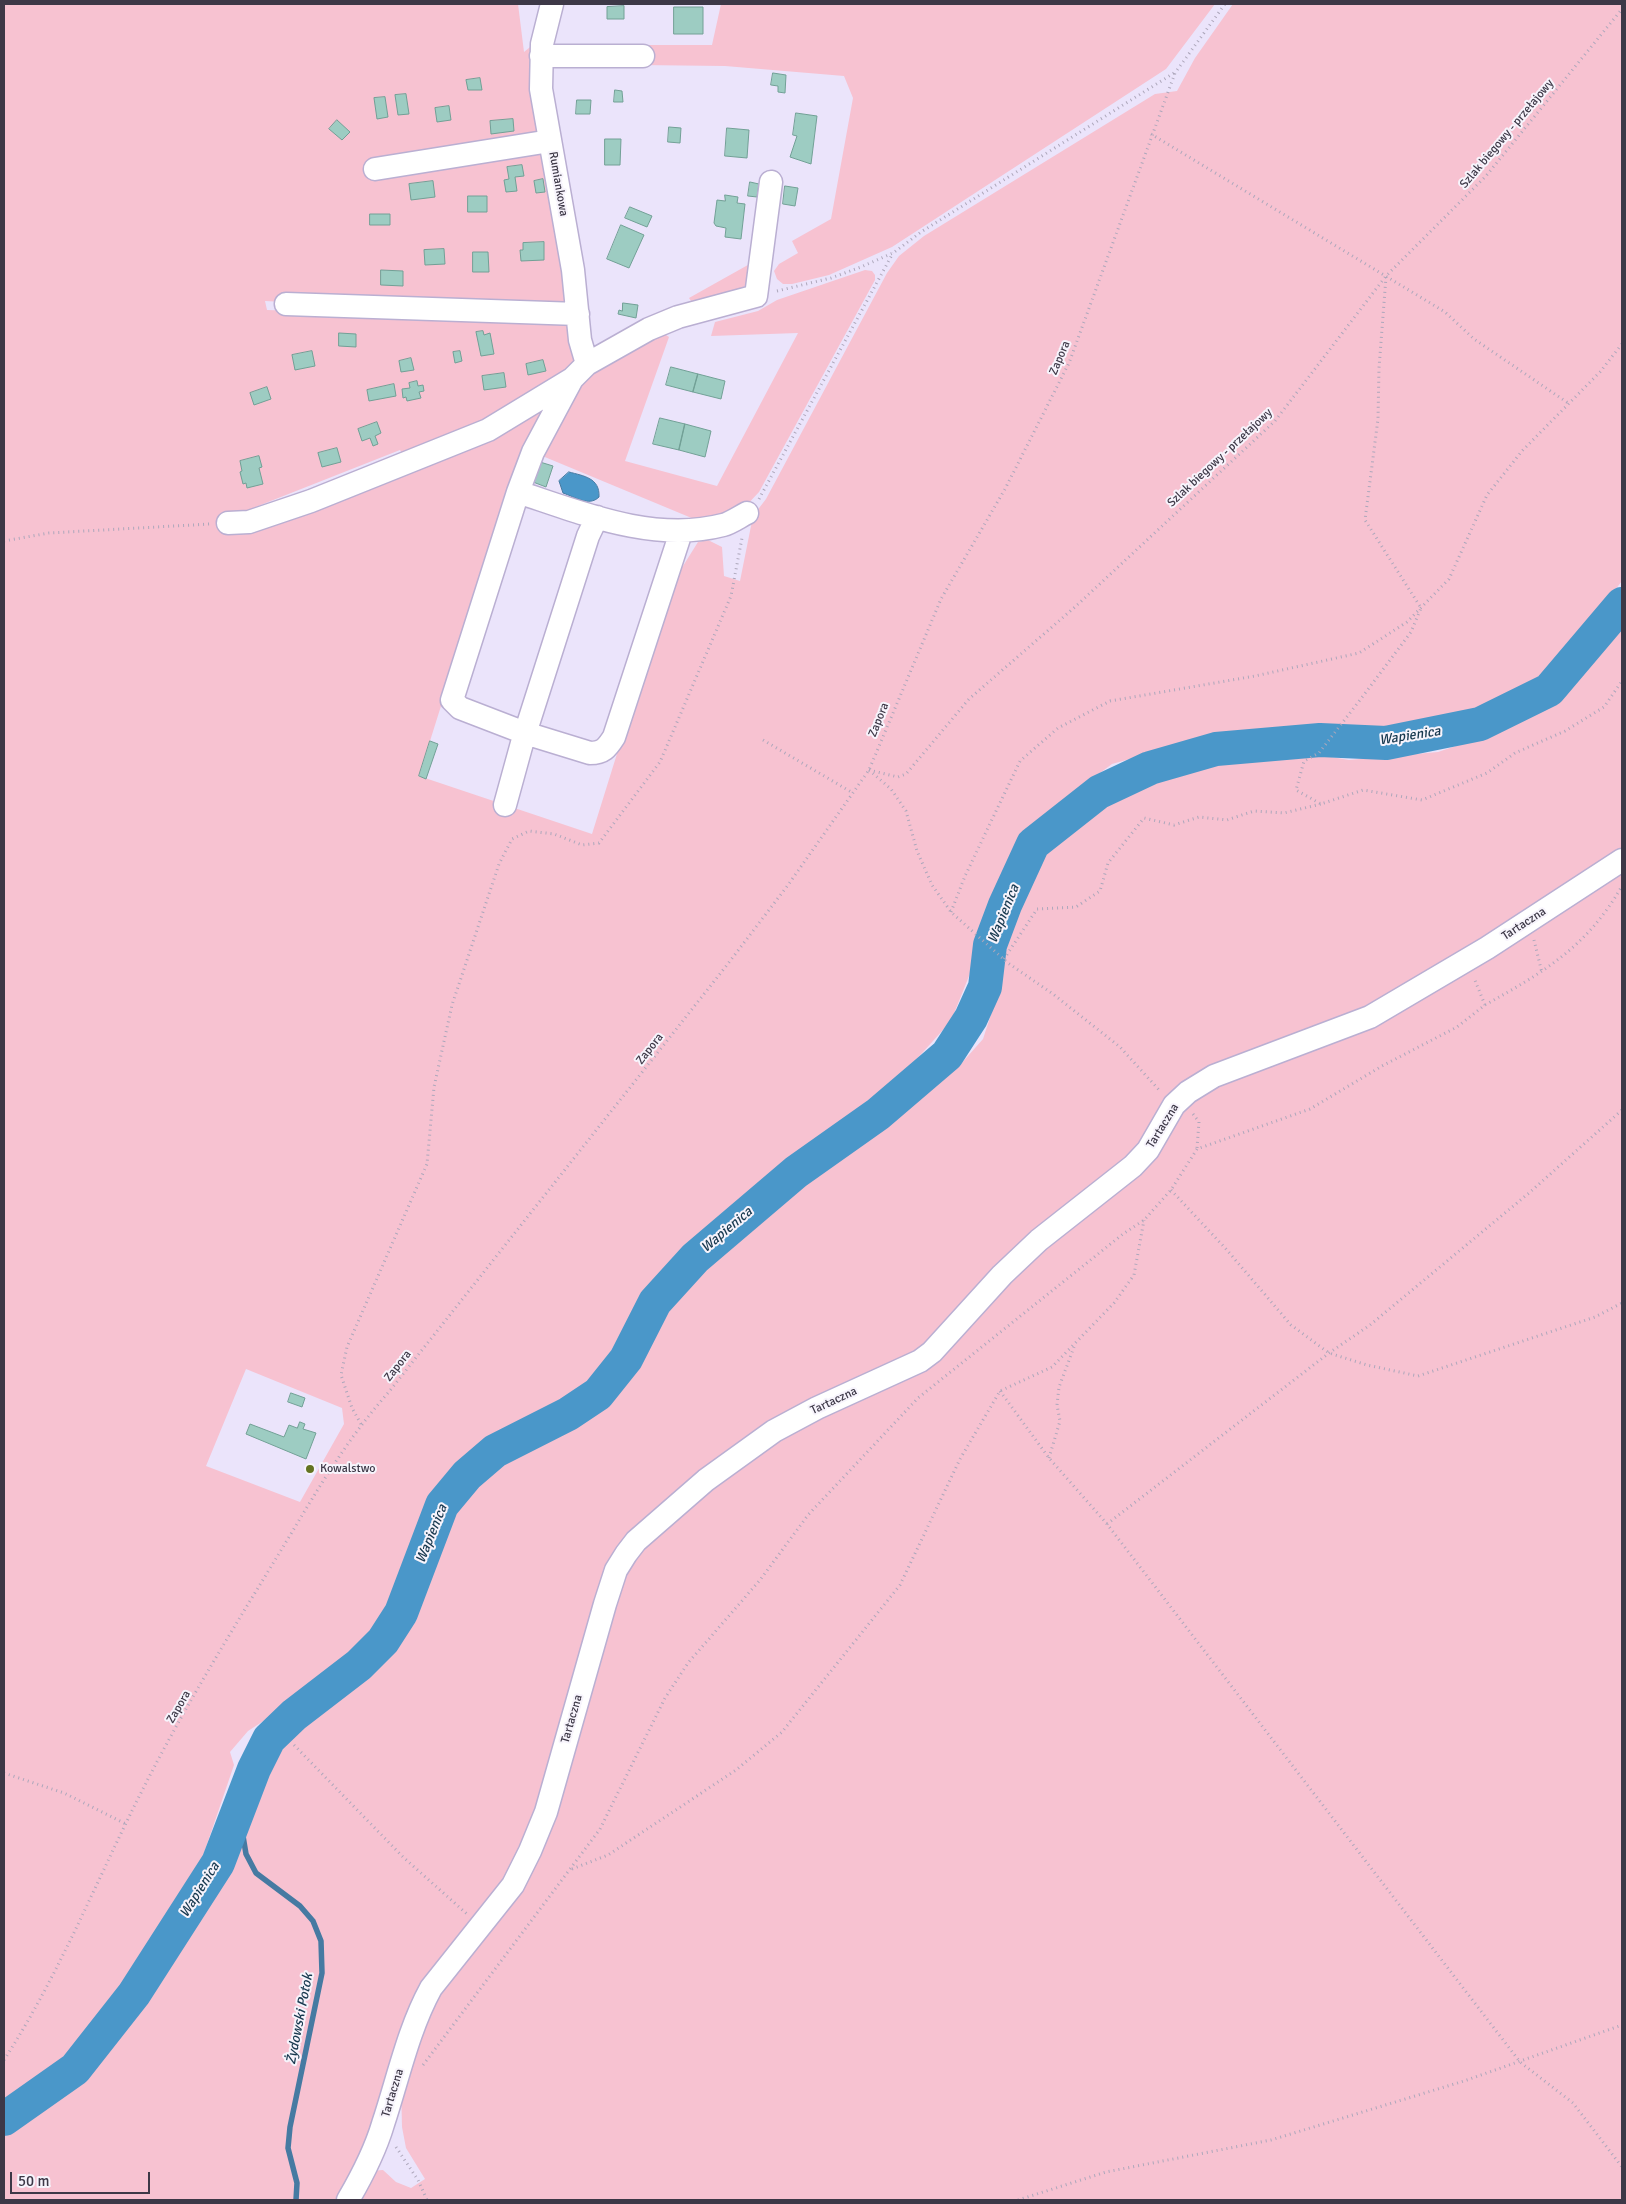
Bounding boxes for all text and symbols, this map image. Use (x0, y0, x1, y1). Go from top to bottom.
street label: Szlak biegowy - przełajowy (1457, 77, 1557, 191)
street label: Rumiankowa (545, 151, 571, 217)
street label: Zapora (1046, 339, 1074, 377)
street label: Szlak biegowy - przełajowy (1165, 406, 1275, 510)
street label: Zapora (866, 701, 892, 739)
water label: Wapienica (1378, 723, 1442, 749)
water label: Wapienica (985, 882, 1023, 946)
street label: Tartaczna (1499, 904, 1549, 944)
street label: Zapora (633, 1031, 667, 1067)
street label: Tartaczna (1144, 1101, 1182, 1151)
water label: Wapienica (698, 1204, 756, 1256)
street label: Zapora (381, 1348, 415, 1384)
street label: Tartaczna (808, 1384, 860, 1418)
place label: Kowalstwo (320, 1462, 376, 1476)
marker: Kowalstwo (304, 1463, 316, 1475)
water label: Wapienica (413, 1502, 451, 1566)
street label: Zapora (164, 1688, 194, 1726)
street label: Tartaczna (558, 1693, 586, 1745)
water label: Wapienica (176, 1859, 224, 1921)
water label: Żydowski Potok (283, 1972, 317, 2066)
street label: Tartaczna (379, 2067, 407, 2119)
scale bar (12, 2162, 152, 2194)
text: 50 m (18, 2172, 49, 2190)

